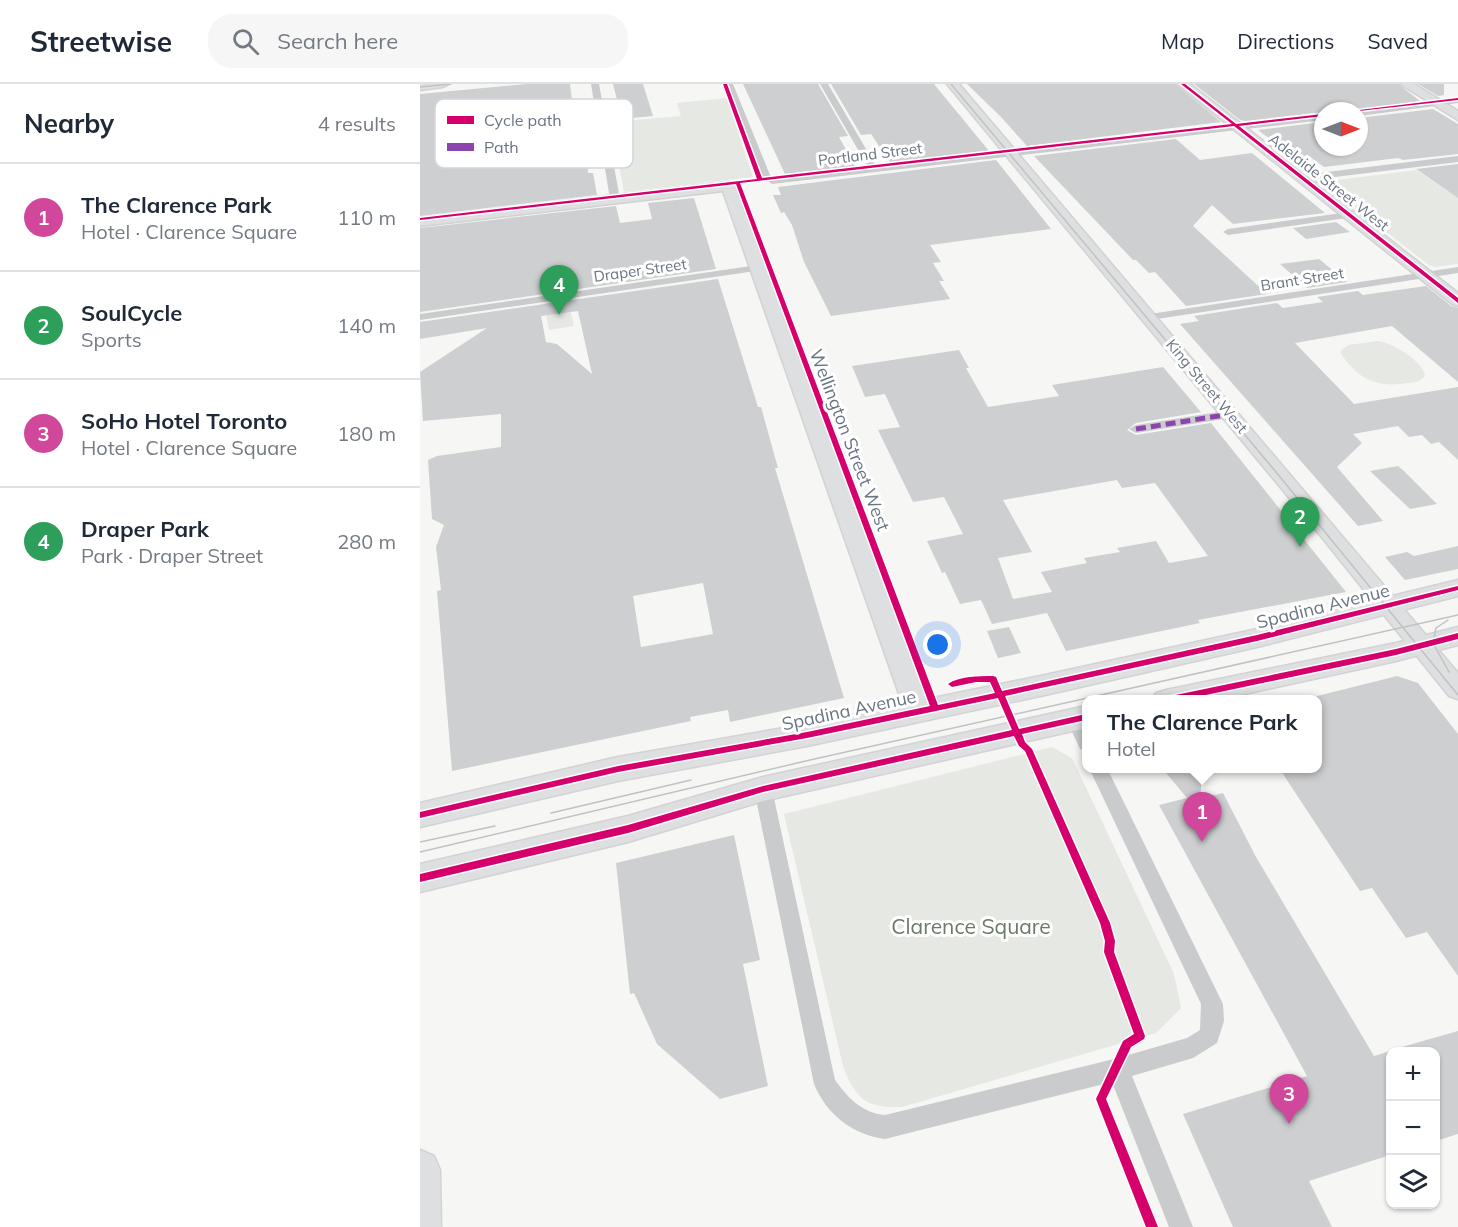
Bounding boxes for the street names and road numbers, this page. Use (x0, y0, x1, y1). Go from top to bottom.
street label: Adelaide Street West (1265, 129, 1393, 235)
street label: Portland Street (817, 138, 923, 170)
street label: Draper Street (592, 254, 688, 286)
street label: Brant Street (1259, 263, 1345, 295)
street label: King Street West (1162, 335, 1252, 437)
street label: Wellington Street West (805, 346, 895, 534)
street label: Spadina Avenue (1254, 578, 1392, 634)
street label: Spadina Avenue (780, 685, 918, 735)

